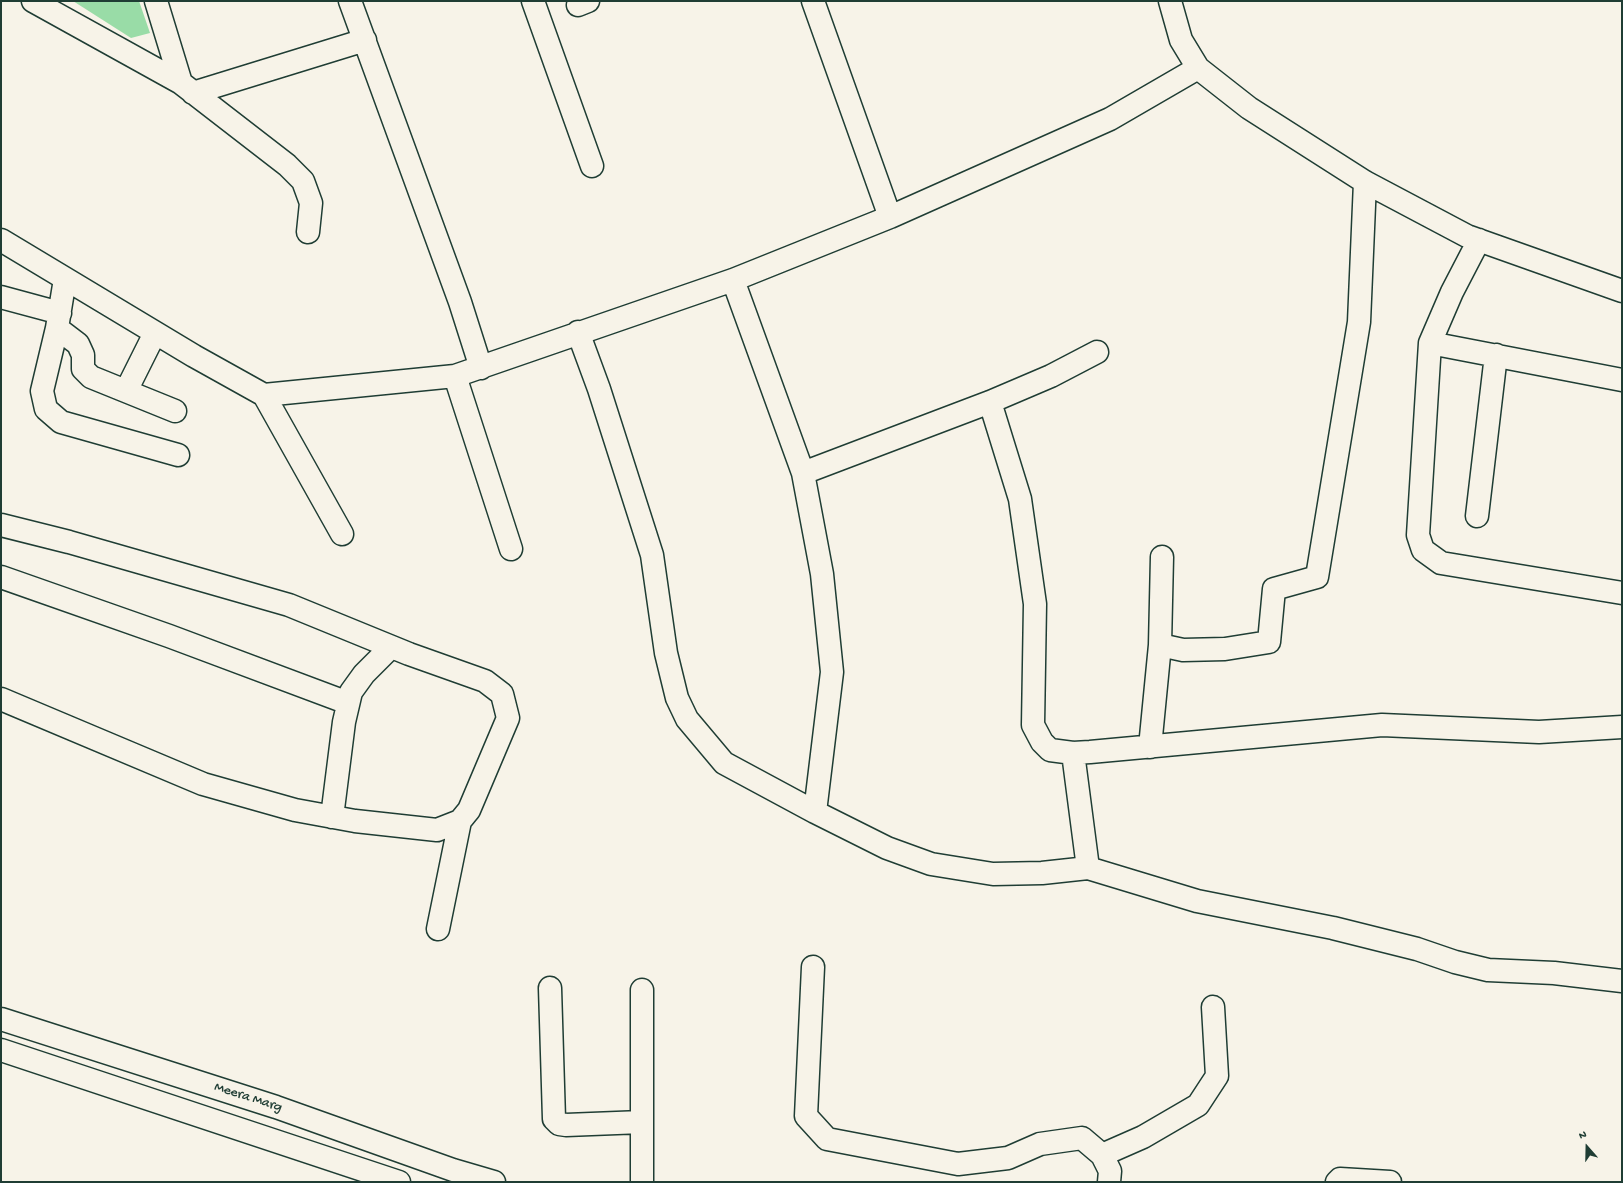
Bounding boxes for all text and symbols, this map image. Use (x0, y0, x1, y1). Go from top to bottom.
street label: Meera Marg (212, 1079, 284, 1117)
north arrow (1567, 1127, 1607, 1167)
text: N (1577, 1129, 1588, 1143)

